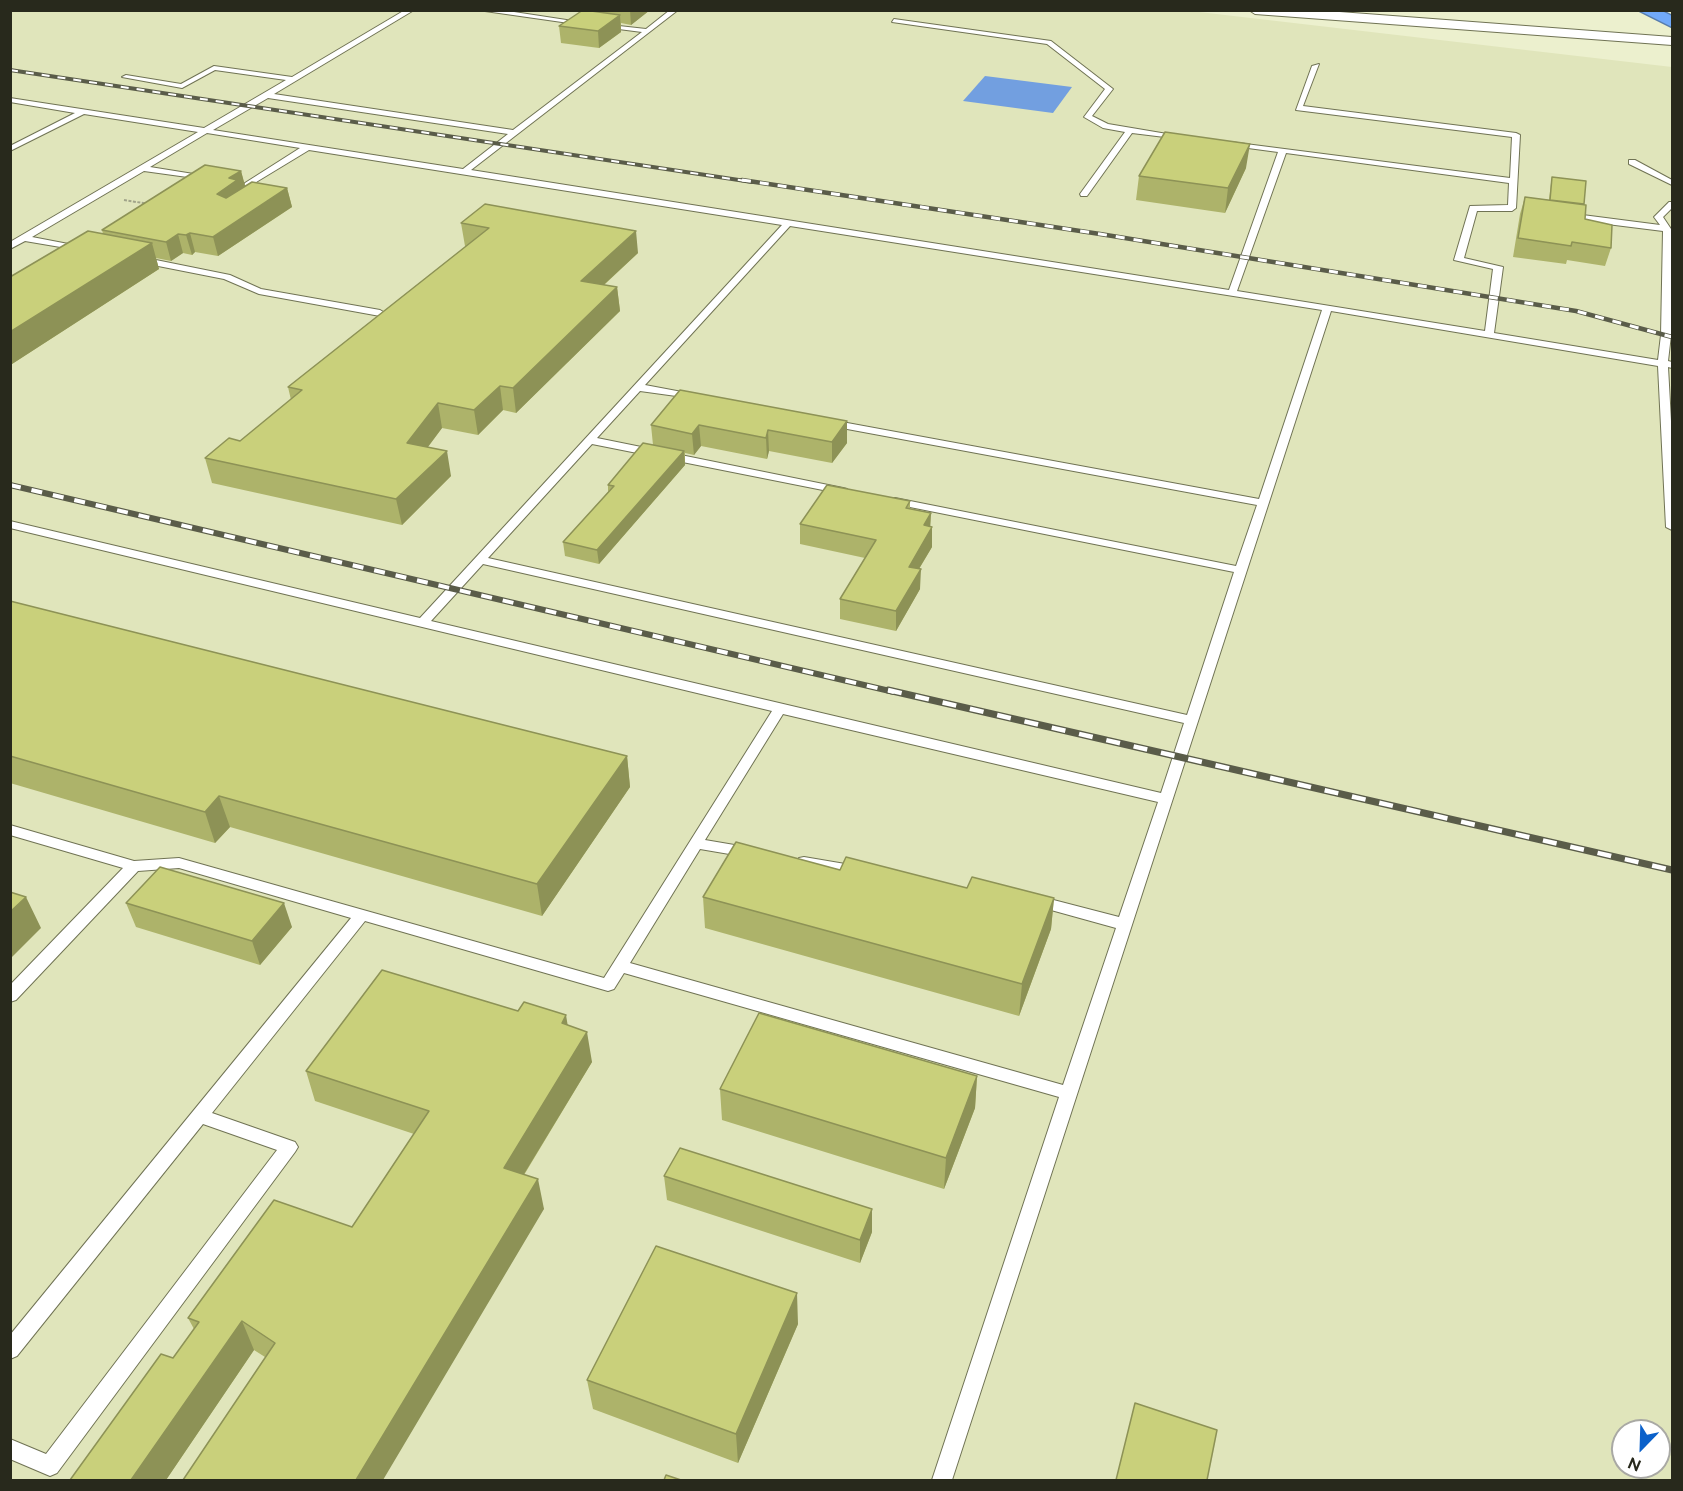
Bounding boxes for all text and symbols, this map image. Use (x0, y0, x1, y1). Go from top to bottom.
north arrow (1611, 1419, 1671, 1479)
text: N (1625, 1453, 1644, 1475)

